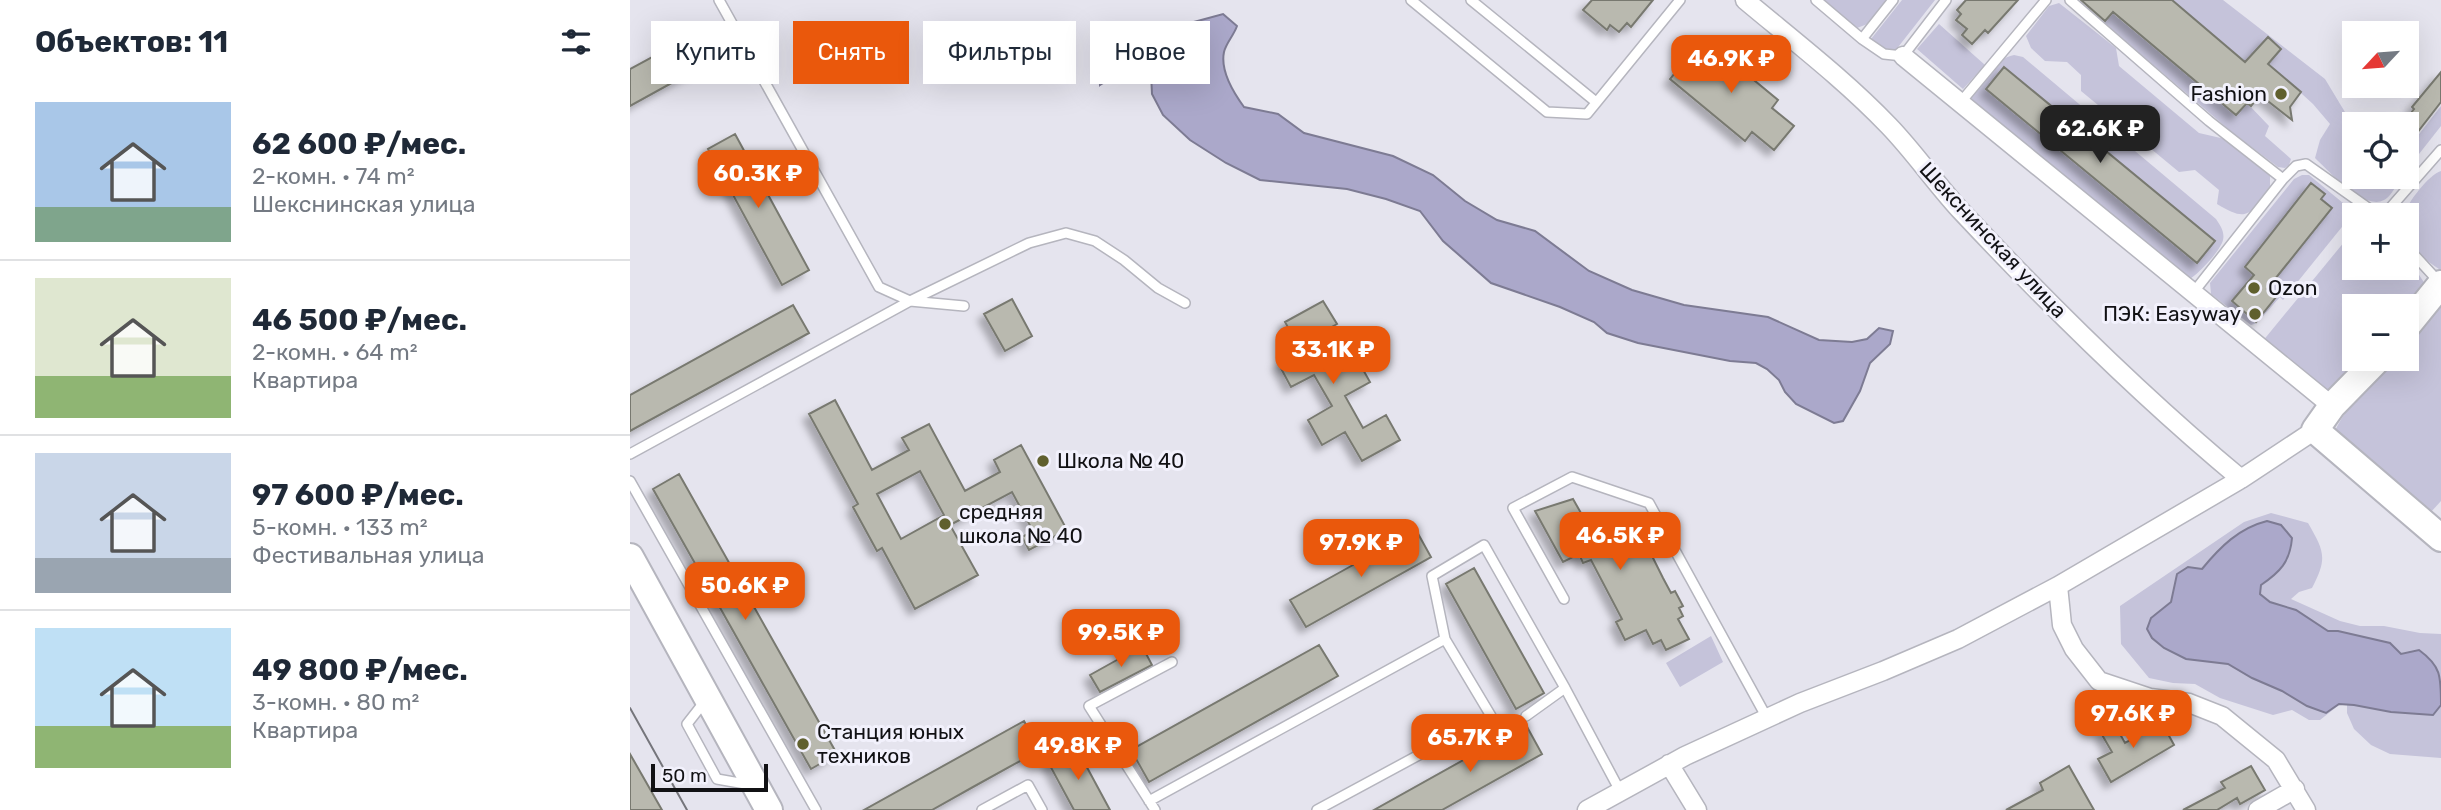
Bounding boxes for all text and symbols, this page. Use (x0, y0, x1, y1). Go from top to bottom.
chip: Купить (651, 21, 779, 84)
chip: Снять (793, 21, 909, 84)
chip: Фильтры (923, 21, 1076, 84)
chip: Новое (1090, 21, 1210, 84)
north arrow (2342, 21, 2418, 98)
map controls (2342, 21, 2419, 371)
icon: filters (557, 23, 595, 61)
text: Объектов: 11 (35, 24, 228, 60)
pin: 46.9K ₽ (1666, 36, 1796, 95)
text: 46.9K ₽ (1687, 44, 1775, 72)
place label: Fashion (2190, 81, 2267, 106)
marker: Fashion (2273, 86, 2289, 102)
pin: 62.6K ₽ (2035, 106, 2165, 165)
button: locate (2342, 112, 2419, 189)
text: 62.6K ₽ (2056, 114, 2144, 142)
text: 62 600 ₽/мес. (252, 126, 466, 162)
icon: home (91, 130, 175, 214)
pin: 60.3K ₽ (693, 150, 823, 210)
street label: Шекснинская улица (1915, 157, 2072, 323)
text: 60.3K ₽ (714, 159, 802, 187)
text: 2-комн. · 74 m² (252, 162, 415, 190)
text: Шекснинская улица (252, 190, 475, 218)
button: + (2342, 203, 2419, 280)
place label: Ozon (2268, 275, 2318, 300)
marker: Ozon (2246, 280, 2262, 296)
button: − (2342, 294, 2419, 371)
place label: ПЭК: Easyway (2103, 301, 2241, 326)
text: 46 500 ₽/мес. (252, 302, 467, 338)
icon: home (91, 306, 175, 390)
marker: ПЭК: Easyway (2247, 306, 2263, 322)
pin: 33.1K ₽ (1268, 326, 1398, 386)
text: 33.1K ₽ (1291, 335, 1375, 363)
text: 2-комн. · 64 m² (252, 338, 418, 366)
text: Квартира (252, 366, 358, 394)
place label: Школа № 40 (1057, 448, 1184, 473)
marker: Школа № 40 (1035, 453, 1051, 469)
text: 97 600 ₽/мес. (252, 477, 464, 513)
icon: home (91, 481, 175, 565)
place label: средняя школа № 40 (959, 499, 1083, 548)
pin: 46.5K ₽ (1555, 512, 1685, 572)
text: 5-комн. · 133 m² (252, 513, 428, 541)
marker: средняя школа № 40 (937, 516, 953, 532)
pin: 97.9K ₽ (1296, 520, 1426, 579)
text: 46.5K ₽ (1576, 521, 1664, 549)
text: 97.9K ₽ (1319, 528, 1403, 556)
text: Фестивальная улица (252, 541, 485, 569)
pin: 50.6K ₽ (680, 562, 810, 622)
text: 50.6K ₽ (701, 571, 789, 599)
pin: 99.5K ₽ (1056, 610, 1186, 669)
text: 99.5K ₽ (1078, 618, 1164, 646)
text: 49 800 ₽/мес. (252, 652, 468, 688)
icon: home (91, 656, 175, 740)
text: 3-комн. · 80 m² (252, 688, 419, 716)
pin: 97.6K ₽ (2068, 690, 2198, 750)
text: 97.6K ₽ (2091, 699, 2175, 727)
pin: 65.7K ₽ (1405, 714, 1535, 774)
text: Квартира (252, 716, 358, 744)
place label: Станция юных техников (817, 719, 964, 768)
pin: 49.8K ₽ (1013, 722, 1143, 782)
text: 65.7K ₽ (1427, 723, 1513, 751)
text: 49.8K ₽ (1034, 731, 1122, 759)
marker: Станция юных техников (795, 736, 811, 752)
scale bar (651, 761, 768, 793)
text: 50 m (662, 764, 707, 787)

